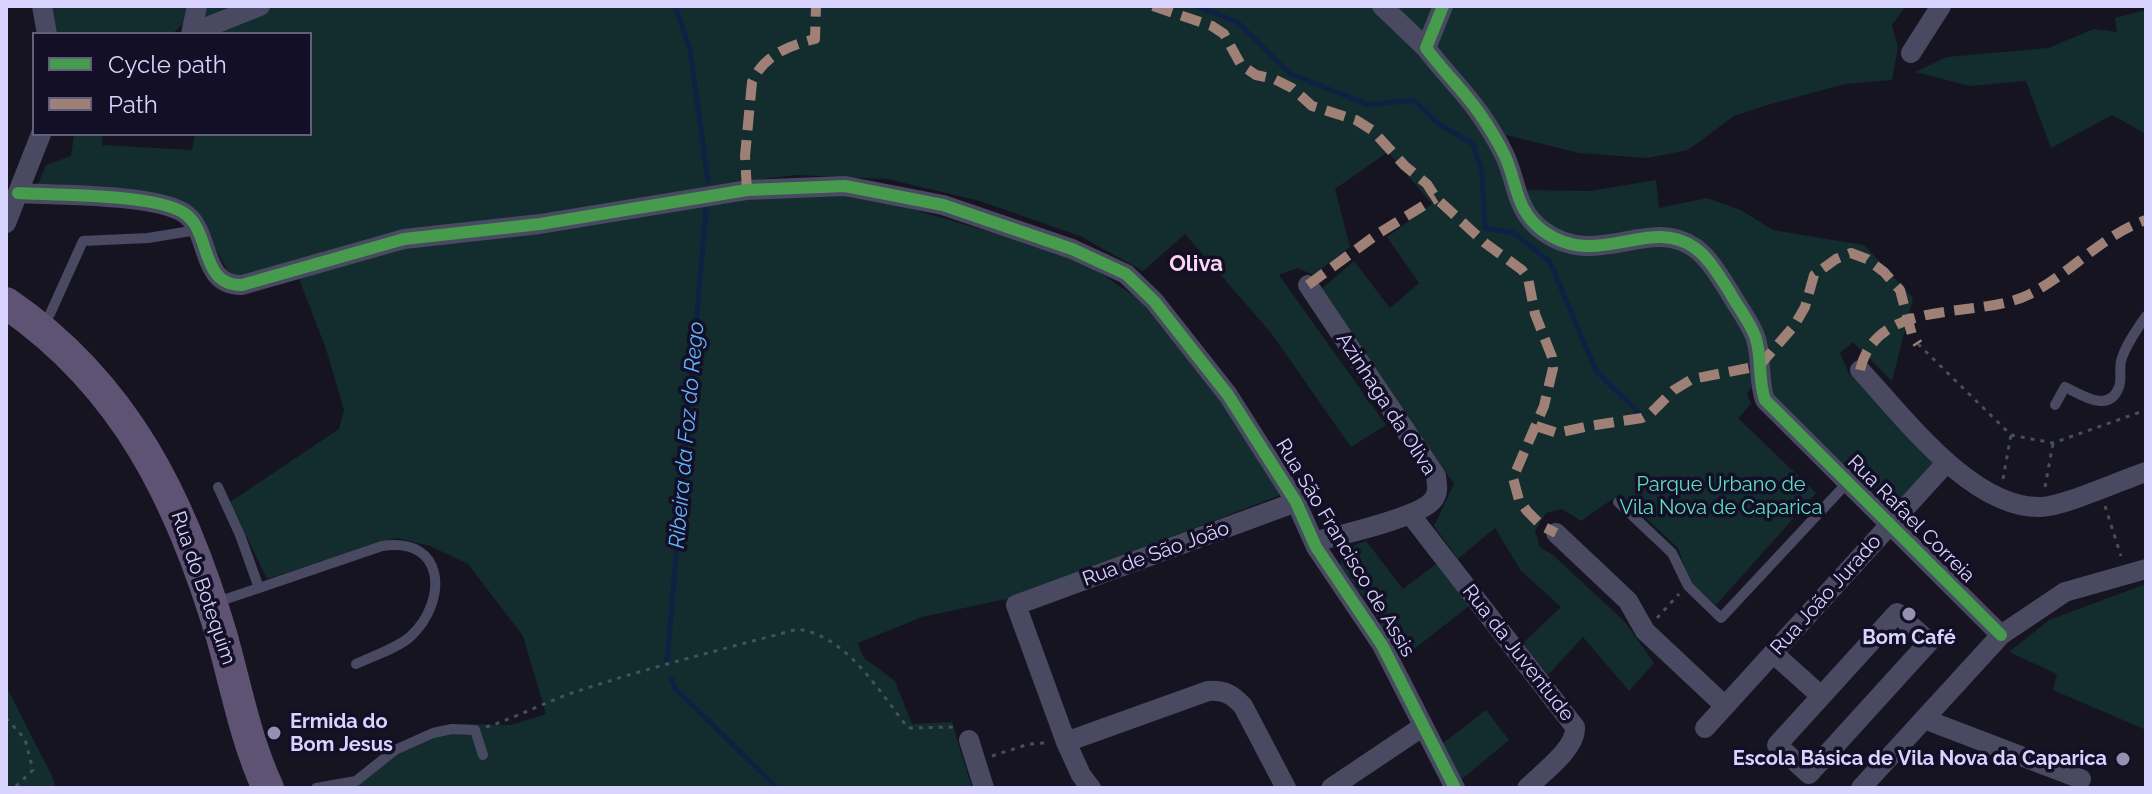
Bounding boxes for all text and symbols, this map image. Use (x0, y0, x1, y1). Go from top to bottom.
legend (32, 32, 312, 136)
text: Cycle path (108, 50, 227, 79)
text: Path (108, 90, 158, 119)
district label: Oliva (1169, 251, 1223, 277)
water label: Ribeira da Foz do Rego (664, 320, 710, 550)
street label: Azinhaga da Oliva (1331, 328, 1441, 480)
street label: Rua São Francisco de Assis (1270, 435, 1420, 661)
street label: Rua Rafael Correia (1842, 450, 1980, 588)
park label: Parque Urbano de Vila Nova de Caparica (1620, 473, 1822, 520)
street label: Rua do Botequim (166, 508, 240, 668)
street label: Rua de São João (1079, 516, 1233, 592)
street label: Rua João Jurado (1766, 530, 1886, 660)
street label: Rua da Juventude (1457, 580, 1579, 726)
marker: Bom Café (1900, 605, 1918, 623)
place label: Bom Café (1862, 626, 1956, 650)
place label: Ermida do Bom Jesus (290, 710, 393, 757)
marker: Ermida do Bom Jesus (265, 724, 283, 742)
place label: Escola Básica de Vila Nova da Caparica (1733, 747, 2107, 771)
marker: Escola Básica de Vila Nova da Caparica (2114, 750, 2132, 768)

